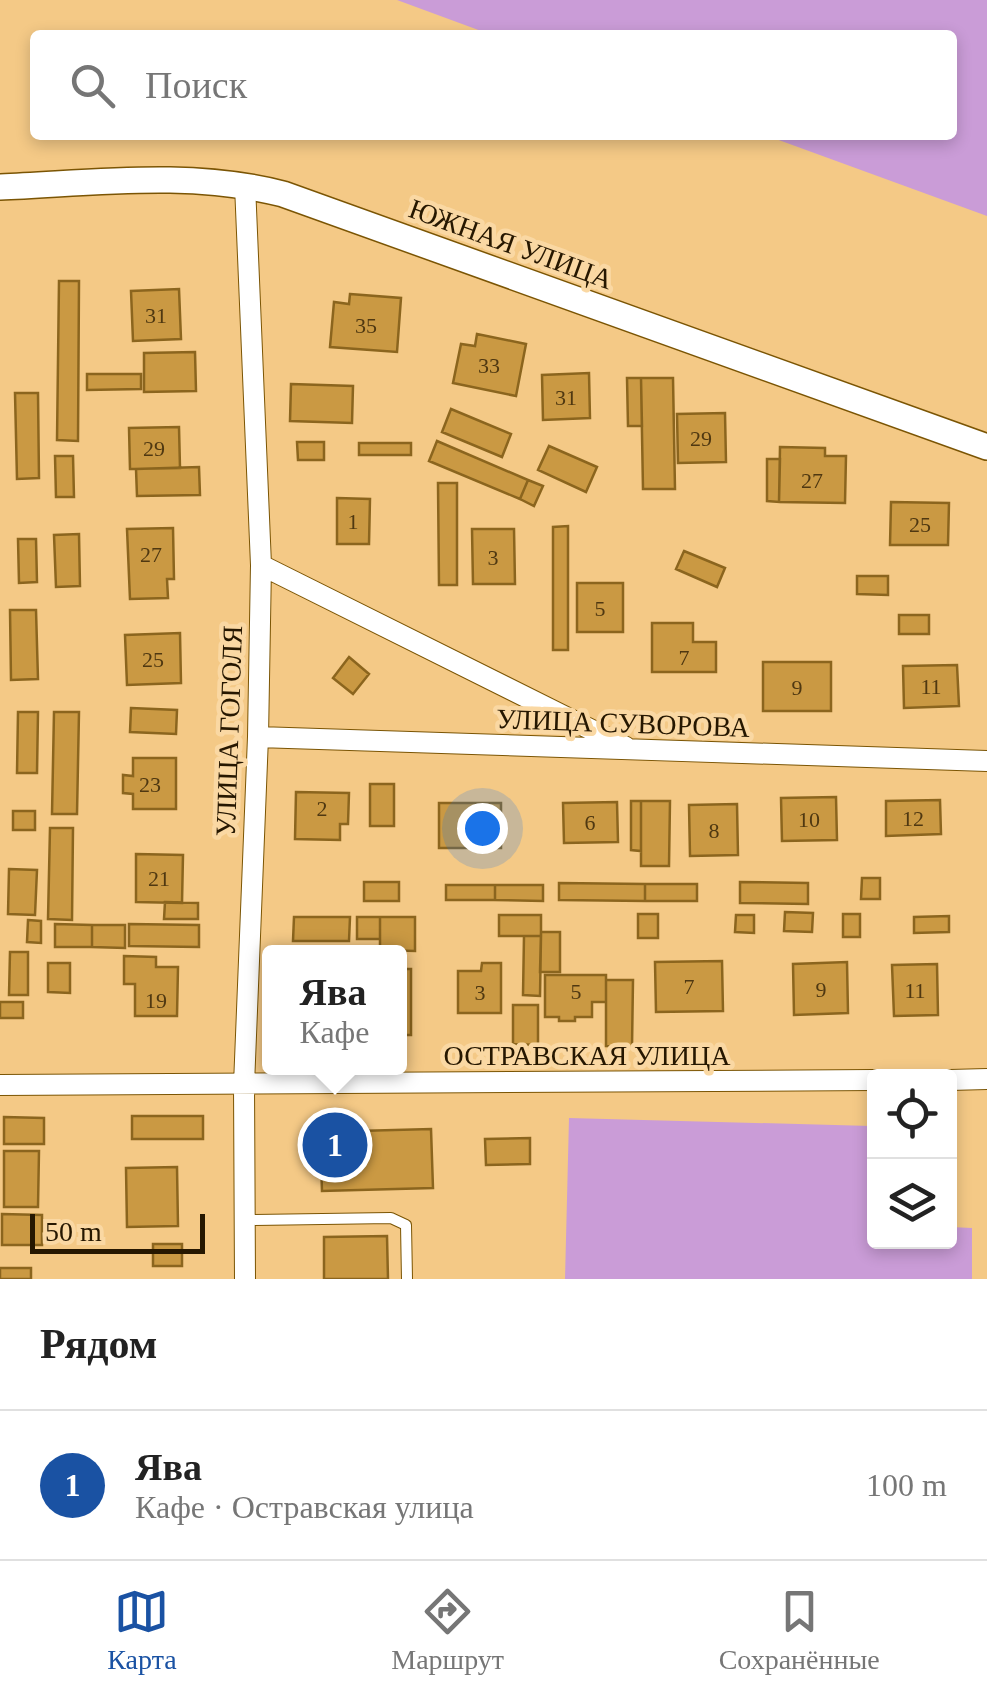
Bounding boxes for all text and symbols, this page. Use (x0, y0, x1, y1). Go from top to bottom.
search box (30, 30, 957, 140)
icon: search (65, 58, 120, 113)
text: Поиск (145, 64, 247, 106)
street label: ЮЖНАЯ УЛИЦА (405, 193, 618, 295)
house number: 31 (145, 303, 167, 328)
house number: 35 (355, 313, 377, 338)
house number: 33 (478, 353, 500, 378)
house number: 31 (555, 385, 577, 410)
house number: 29 (690, 426, 712, 451)
house number: 29 (143, 436, 165, 461)
house number: 27 (801, 468, 823, 493)
house number: 1 (348, 509, 359, 534)
house number: 25 (909, 512, 931, 537)
house number: 27 (140, 542, 162, 567)
house number: 3 (488, 545, 499, 570)
house number: 5 (595, 596, 606, 621)
street label: УЛИЦА ГОГОЛЯ (210, 625, 248, 837)
house number: 7 (679, 645, 690, 670)
house number: 25 (142, 647, 164, 672)
house number: 11 (920, 674, 942, 699)
house number: 9 (792, 675, 803, 700)
street label: УЛИЦА СУВОРОВА (496, 703, 751, 743)
house number: 23 (139, 772, 161, 797)
house number: 2 (317, 796, 328, 821)
your location (457, 803, 508, 854)
house number: 12 (902, 806, 924, 831)
house number: 10 (798, 807, 820, 832)
house number: 6 (585, 810, 596, 835)
house number: 8 (709, 818, 720, 843)
house number: 21 (148, 866, 170, 891)
popup (262, 945, 407, 1075)
text: Ява (299, 971, 366, 1013)
house number: 7 (684, 974, 695, 999)
house number: 9 (816, 977, 827, 1002)
house number: 11 (904, 978, 926, 1003)
house number: 5 (571, 979, 582, 1004)
house number: 3 (475, 980, 486, 1005)
house number: 19 (145, 988, 167, 1013)
text: Кафе (299, 1014, 370, 1050)
street label: ОСТРАВСКАЯ УЛИЦА (444, 1040, 731, 1071)
map controls (867, 1069, 957, 1249)
button: locate (867, 1069, 957, 1159)
pin: 1 (302, 1108, 368, 1182)
button: layers (867, 1159, 957, 1249)
scale bar (30, 1209, 205, 1254)
text: 50 m (45, 1216, 102, 1247)
text: Рядом (40, 1321, 157, 1367)
text: Ява (135, 1446, 202, 1488)
text: 1 (65, 1467, 81, 1503)
text: 100 m (866, 1467, 947, 1503)
text: Кафе · Остравская улица (135, 1489, 474, 1525)
tab: Карта (107, 1584, 177, 1676)
tab: Маршрут (391, 1584, 504, 1676)
tab: Сохранённые (719, 1584, 880, 1676)

